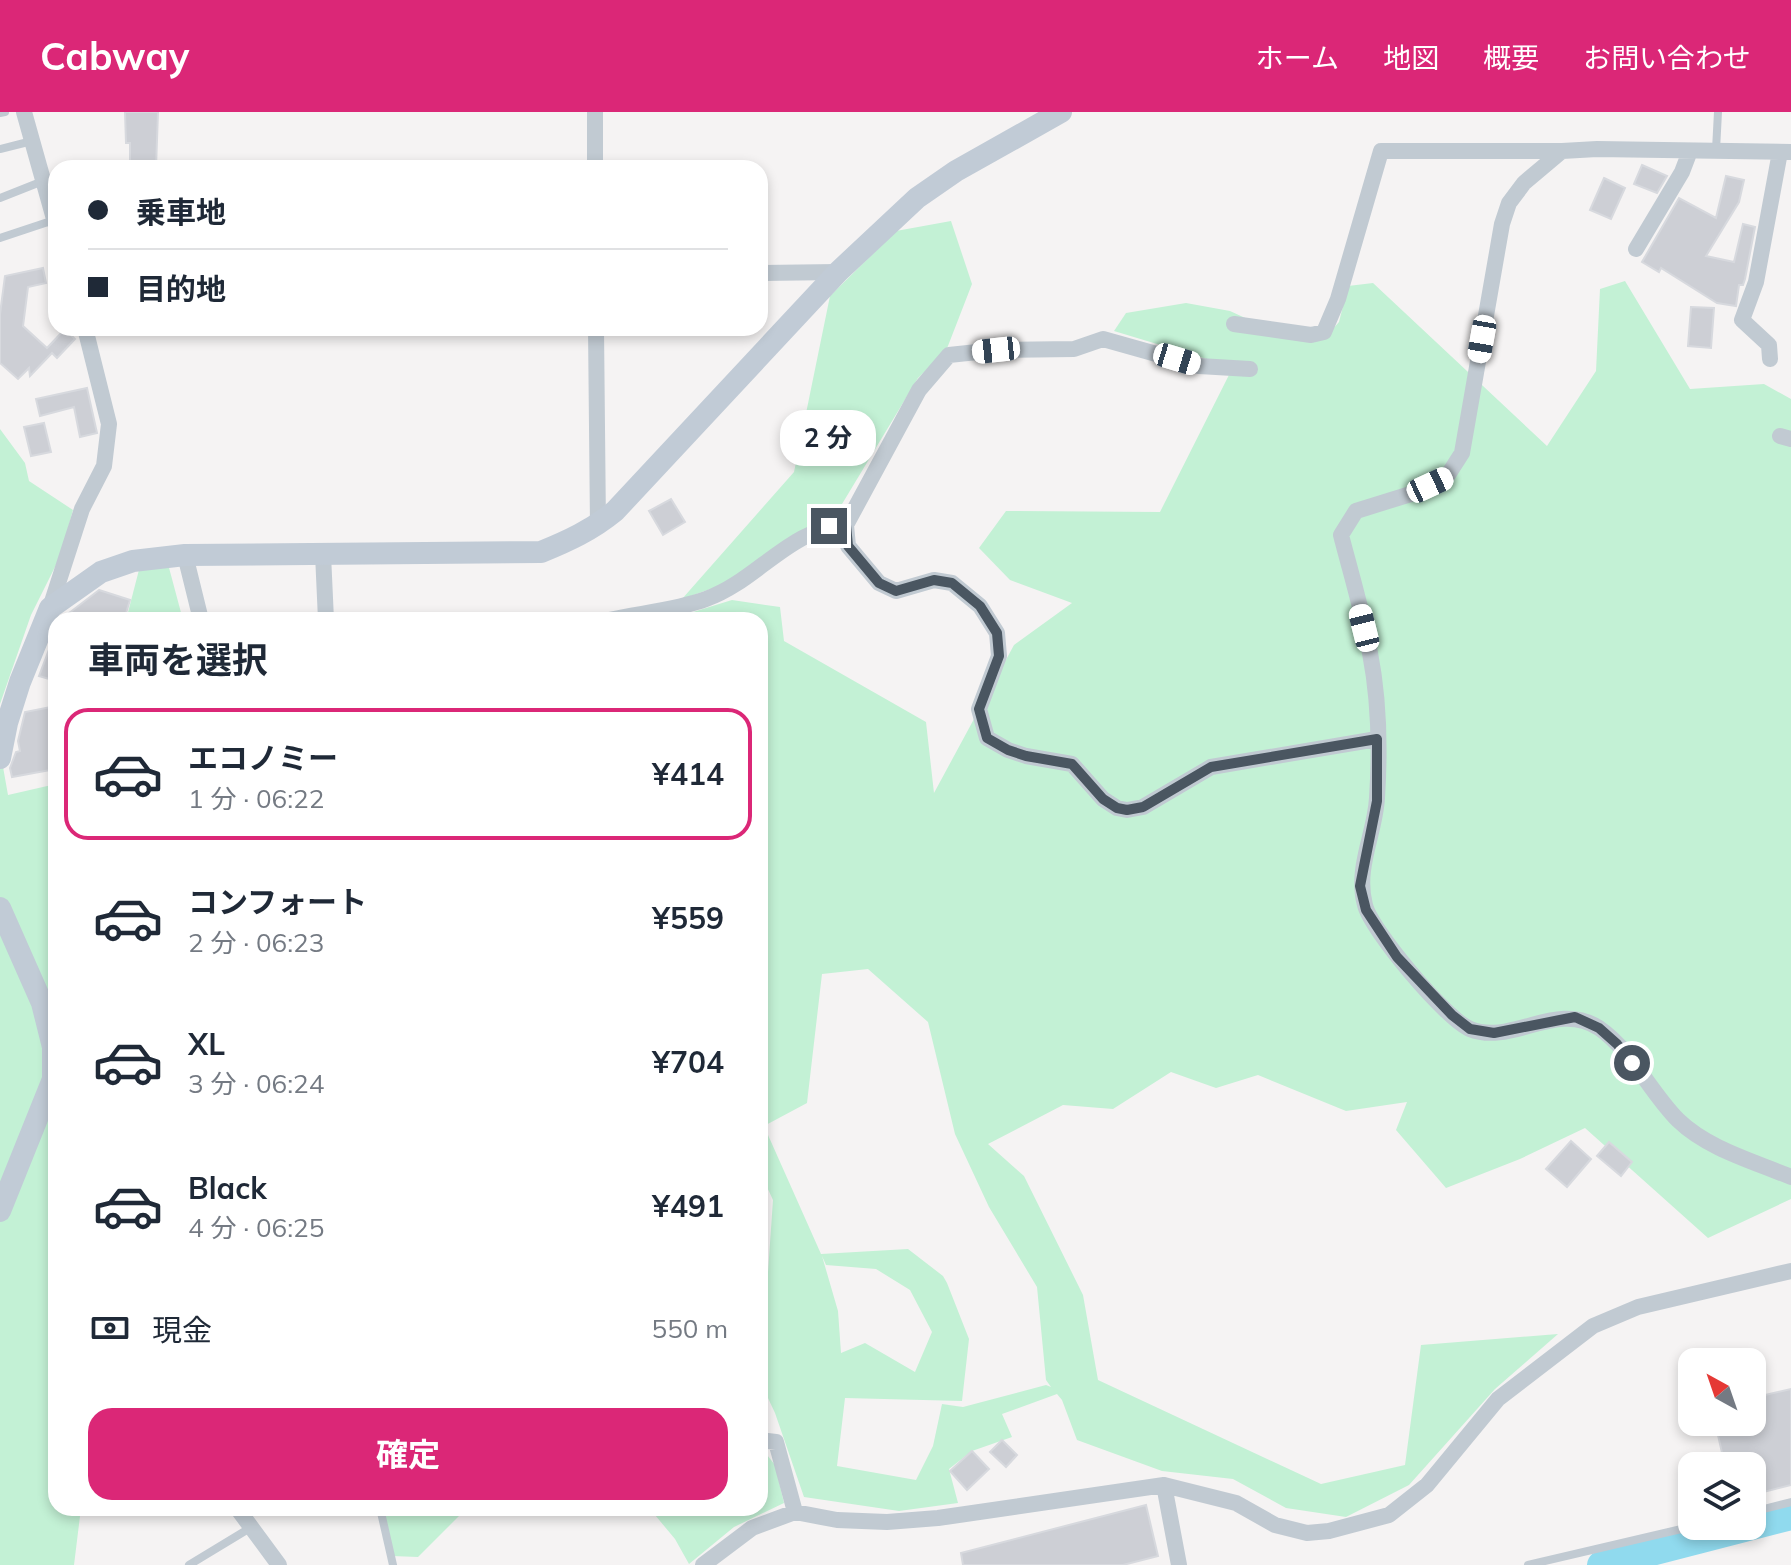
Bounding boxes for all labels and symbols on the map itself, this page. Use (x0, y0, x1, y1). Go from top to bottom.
car (1466, 313, 1498, 365)
car (971, 336, 1021, 364)
car (1151, 341, 1203, 377)
callout: 2 分 (781, 410, 877, 466)
car (1403, 464, 1457, 506)
route end (811, 508, 847, 544)
car (1347, 602, 1381, 654)
route start (1614, 1045, 1650, 1081)
north arrow (1678, 1348, 1766, 1436)

